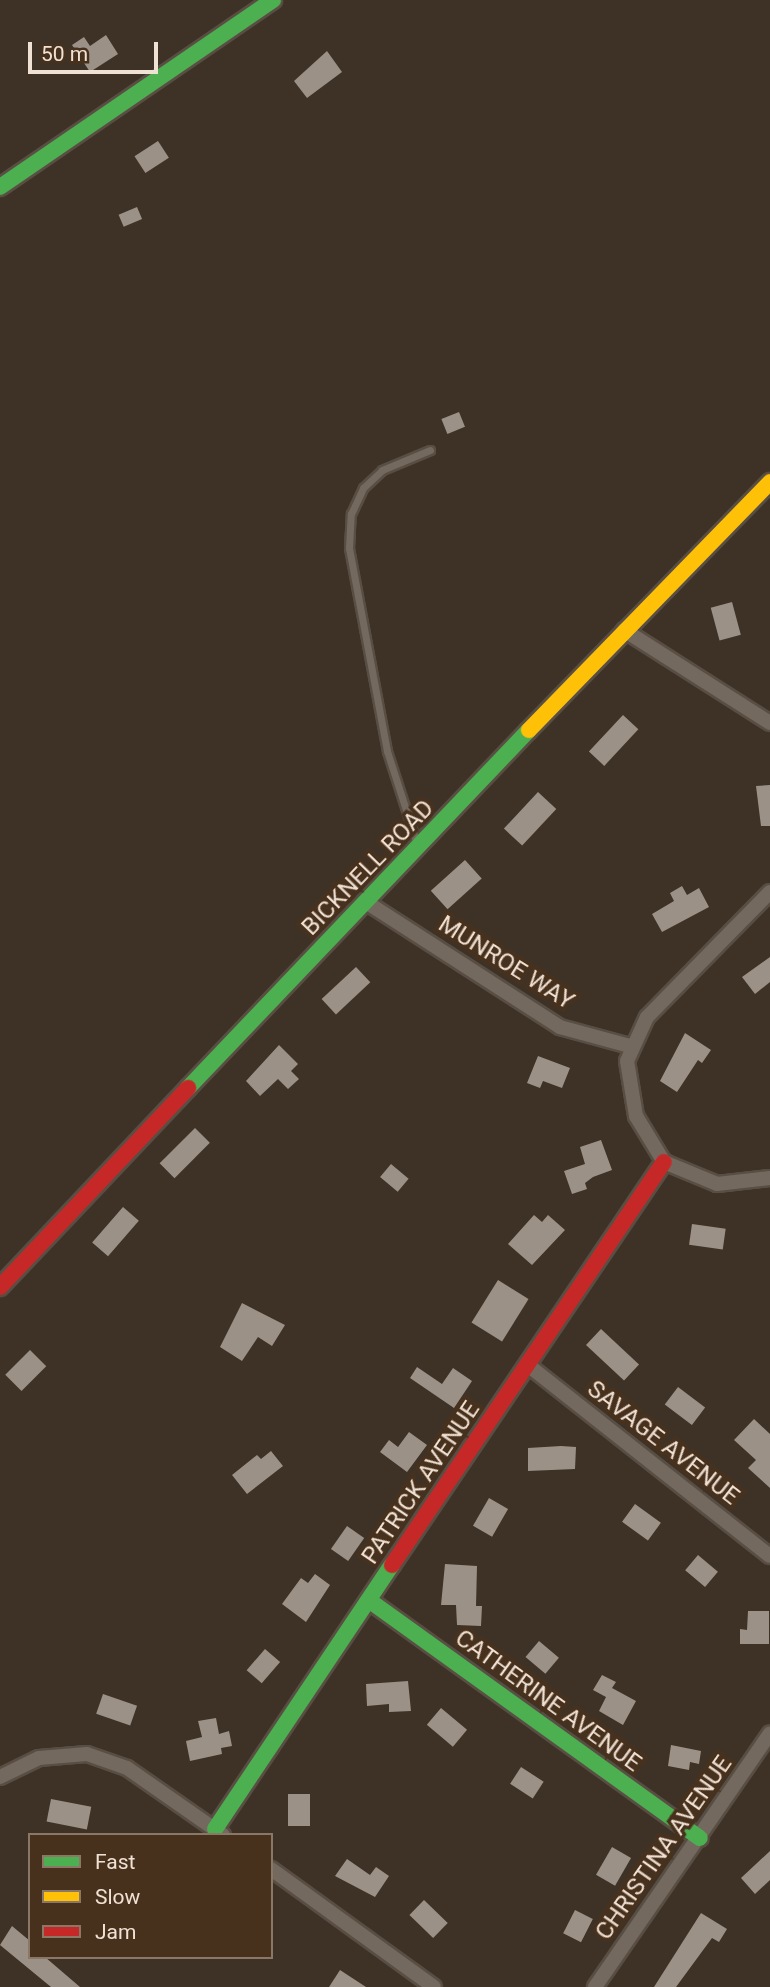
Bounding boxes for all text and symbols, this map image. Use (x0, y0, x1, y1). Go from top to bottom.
scale bar (32, 28, 161, 72)
text: 50 m (41, 42, 88, 66)
street label: BICKNELL ROAD (296, 794, 440, 942)
street label: MUNROE WAY (433, 910, 579, 1016)
street label: SAVAGE AVENUE (581, 1375, 745, 1511)
street label: PATRICK AVENUE (356, 1396, 486, 1570)
street label: CATHERINE AVENUE (449, 1624, 647, 1778)
street label: CHRISTINA AVENUE (590, 1750, 738, 1946)
legend (28, 1833, 273, 1959)
text: Fast (95, 1850, 135, 1874)
text: Slow (95, 1885, 140, 1909)
text: Jam (95, 1920, 136, 1944)

